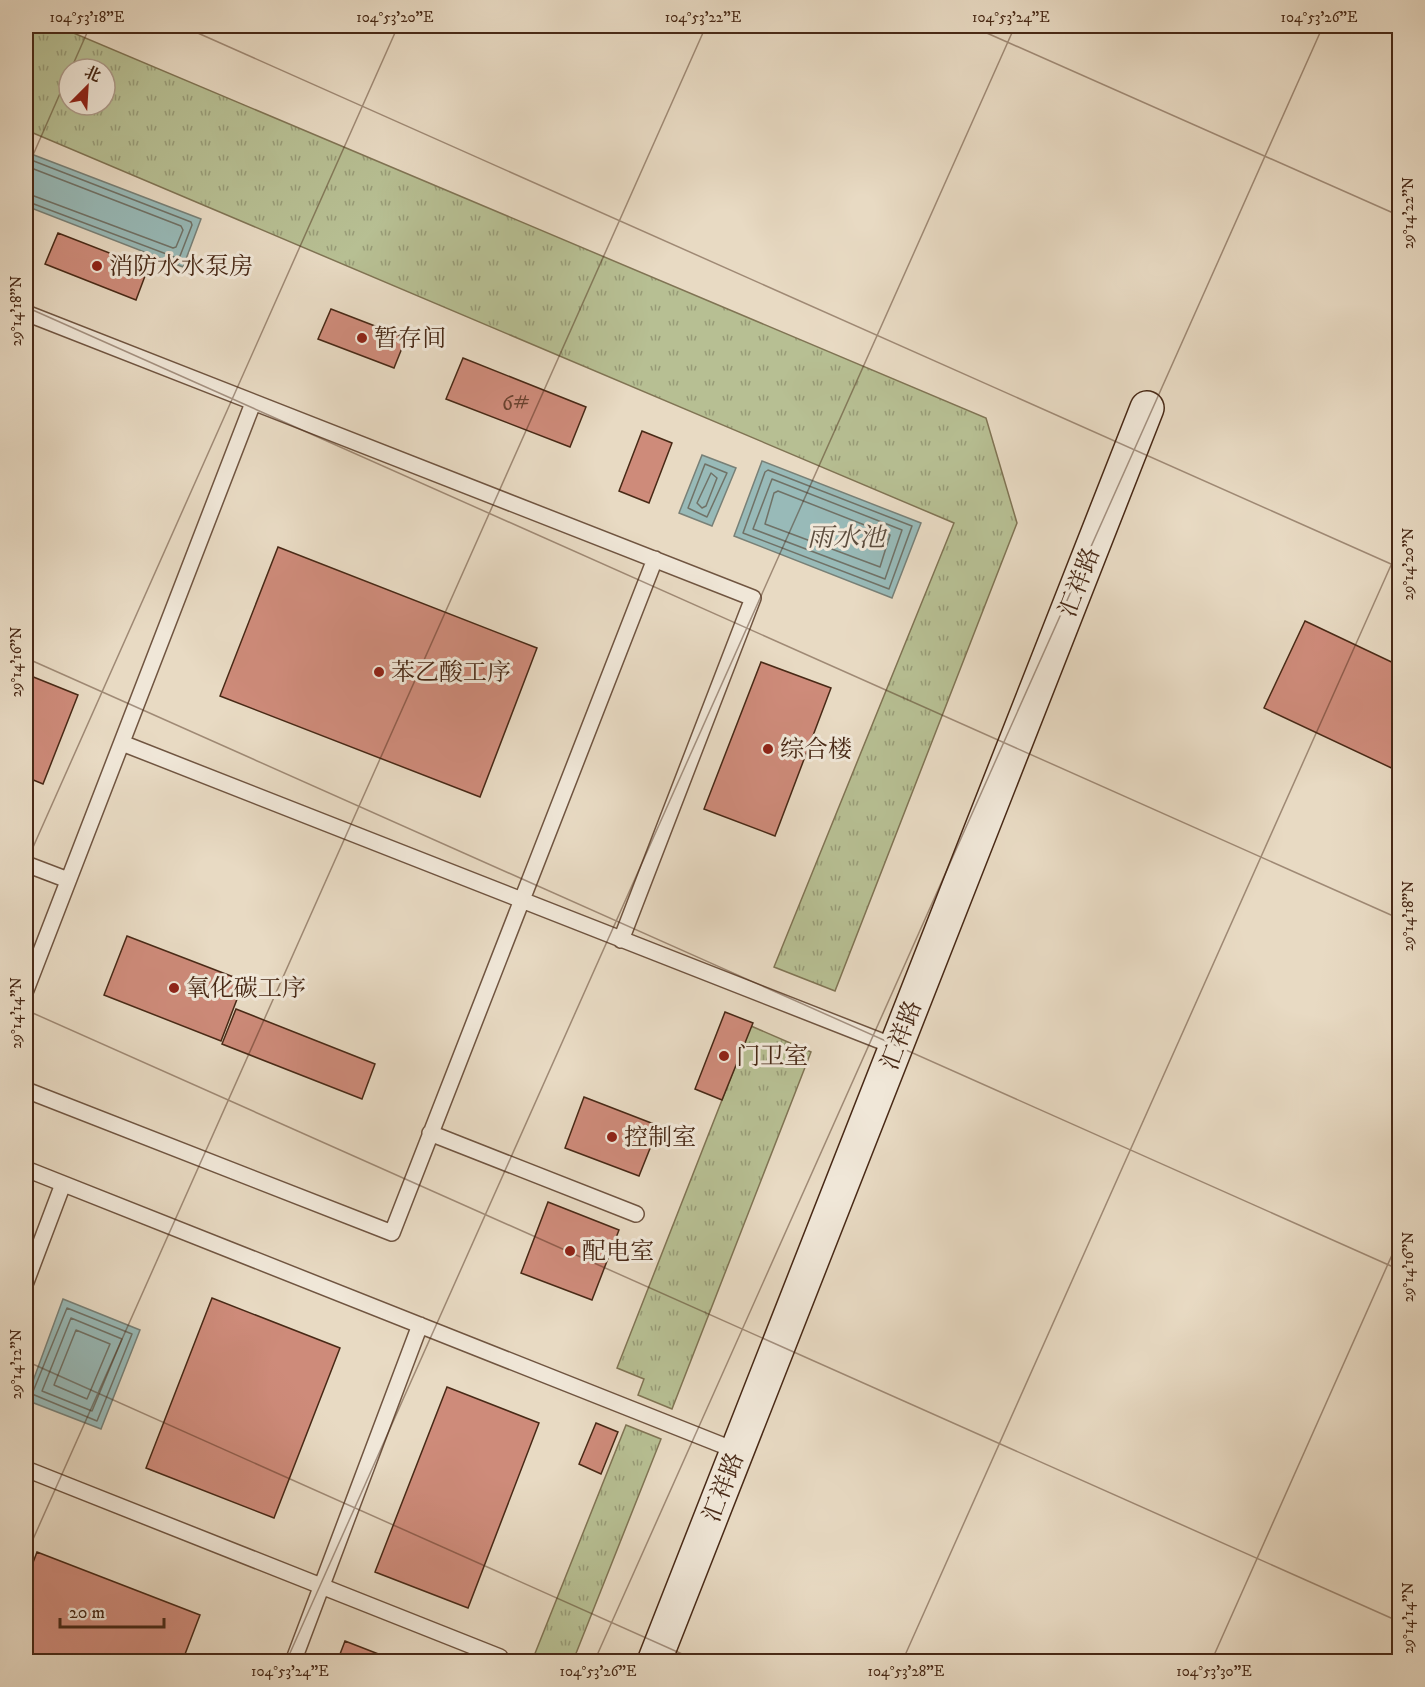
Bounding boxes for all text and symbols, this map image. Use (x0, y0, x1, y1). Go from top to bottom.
text: 104°53'18"E (50, 8, 125, 27)
text: 104°53'20"E (356, 8, 434, 27)
text: 104°53'22"E (665, 8, 742, 27)
text: 104°53'24"E (972, 8, 1050, 27)
text: 104°53'26"E (1280, 8, 1358, 27)
north arrow (57, 57, 117, 117)
text: 北 (81, 62, 104, 87)
text: 29°14'22"N (1399, 177, 1418, 249)
place label: 消防水水泵房 (109, 252, 253, 282)
marker: 消防水水泵房 (90, 259, 104, 273)
text: 29°14'18"N (7, 276, 26, 346)
place label: 暂存间 (374, 324, 446, 354)
marker: 暂存间 (355, 331, 369, 345)
house number: 6# (502, 391, 530, 417)
water label: 雨水池 (807, 522, 888, 555)
text: 29°14'20"N (1399, 528, 1418, 600)
street label: 汇祥路 (1053, 543, 1107, 621)
text: 29°14'16"N (7, 627, 26, 697)
place label: 苯乙酸工序 (391, 658, 511, 688)
marker: 苯乙酸工序 (372, 665, 386, 679)
place label: 综合楼 (780, 735, 852, 765)
marker: 综合楼 (761, 742, 775, 756)
text: 29°14'18"N (1399, 881, 1418, 951)
place label: 氧化碳工序 (186, 974, 306, 1004)
text: 29°14'14"N (7, 977, 26, 1049)
marker: 氧化碳工序 (167, 981, 181, 995)
street label: 汇祥路 (875, 996, 929, 1074)
place label: 门卫室 (736, 1042, 808, 1072)
marker: 门卫室 (717, 1049, 731, 1063)
place label: 控制室 (624, 1123, 696, 1153)
marker: 控制室 (605, 1130, 619, 1144)
text: 29°14'16"N (1399, 1232, 1418, 1302)
place label: 配电室 (582, 1237, 654, 1267)
marker: 配电室 (563, 1244, 577, 1258)
text: 29°14'12"N (7, 1329, 26, 1399)
street label: 汇祥路 (697, 1448, 751, 1526)
text: 29°14'14"N (1399, 1582, 1418, 1654)
scale bar (60, 1591, 164, 1629)
text: 20 m (69, 1602, 105, 1624)
text: 104°53'24"E (251, 1662, 329, 1681)
text: 104°53'26"E (559, 1662, 637, 1681)
text: 104°53'28"E (868, 1662, 945, 1681)
text: 104°53'30"E (1176, 1662, 1252, 1681)

